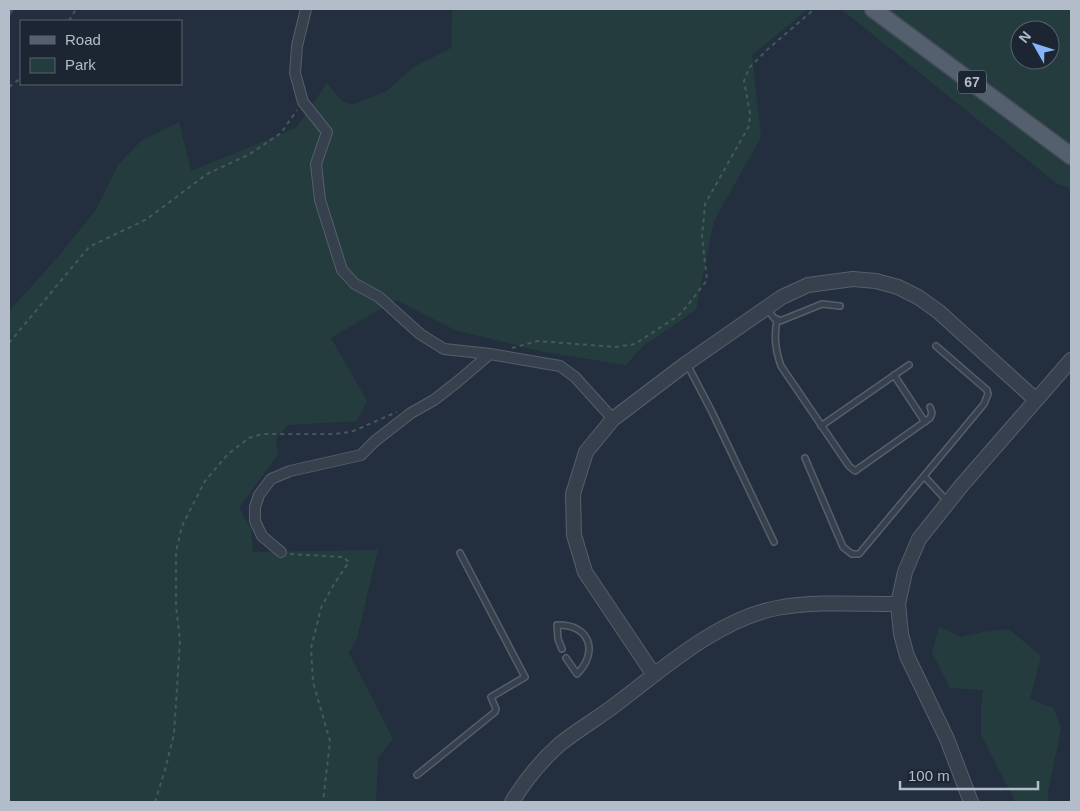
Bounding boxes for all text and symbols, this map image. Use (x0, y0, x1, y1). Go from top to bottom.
legend (20, 20, 182, 85)
north arrow (1010, 20, 1060, 70)
text: N (1015, 28, 1034, 46)
text: Road (65, 31, 101, 48)
text: Park (65, 56, 96, 73)
road number: 67 (958, 70, 986, 94)
scale bar (900, 758, 1038, 790)
text: 100 m (908, 767, 950, 784)

